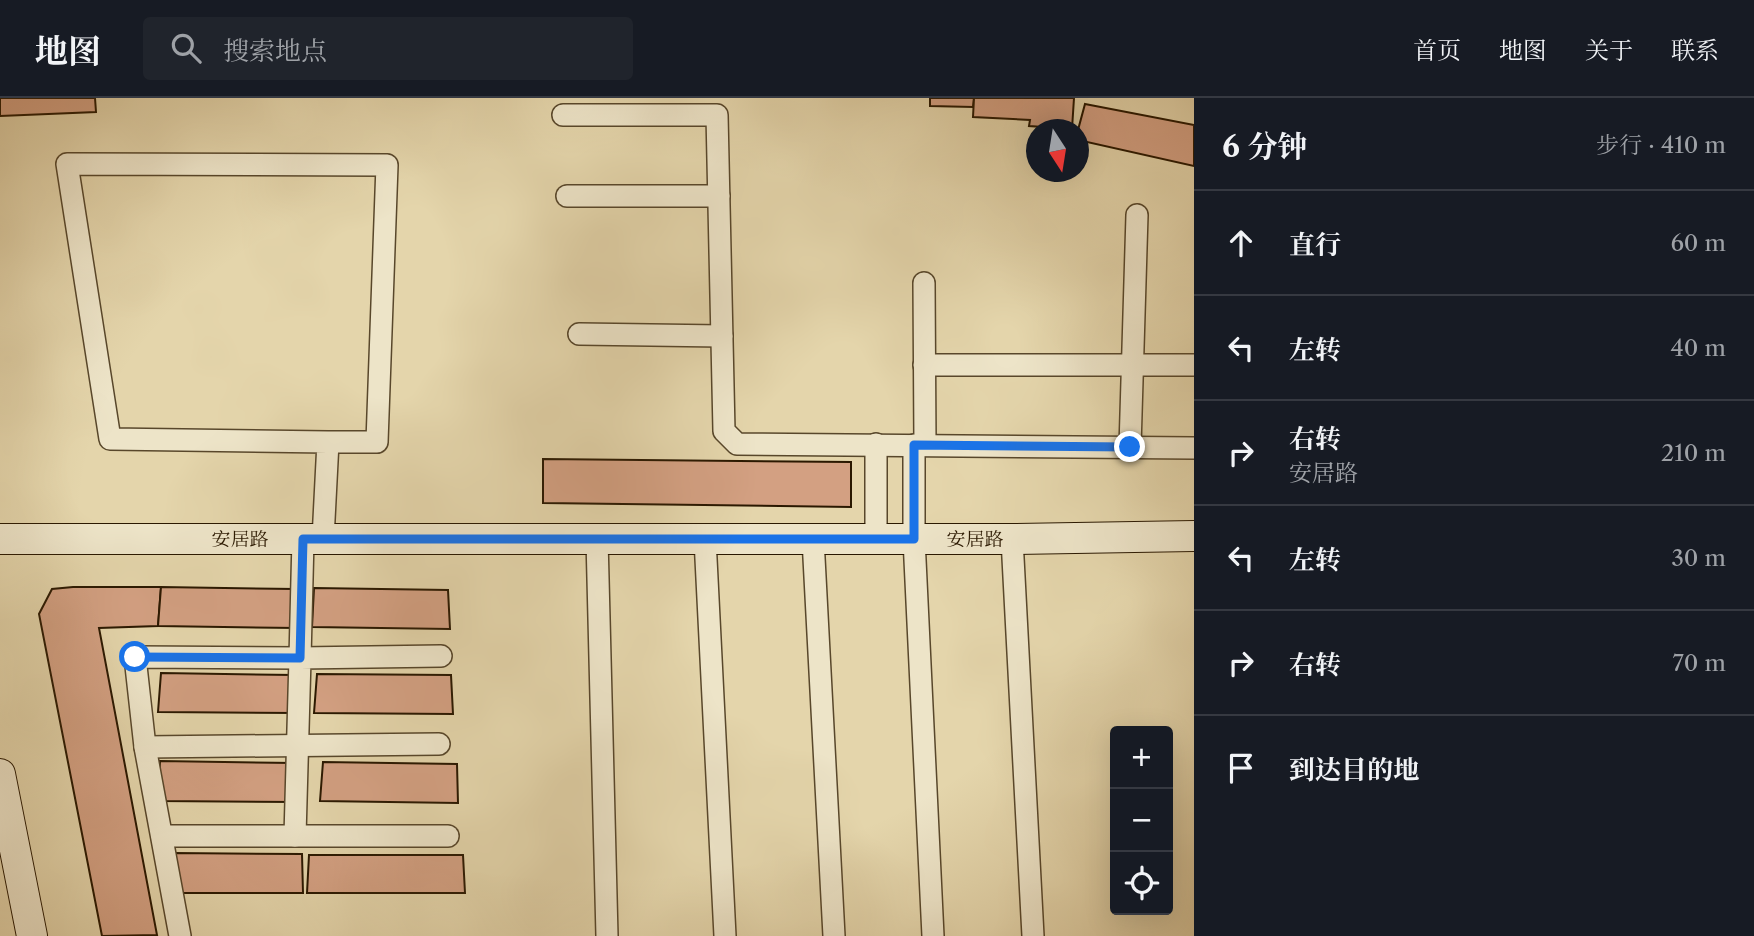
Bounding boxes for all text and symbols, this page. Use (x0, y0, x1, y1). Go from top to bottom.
search box (143, 17, 633, 80)
icon: search (167, 29, 205, 67)
text: 地图 (35, 31, 101, 72)
text: 搜索地点 (223, 35, 327, 67)
text: 首页 (1413, 36, 1461, 65)
text: 地图 (1499, 36, 1547, 65)
text: 关于 (1585, 36, 1633, 65)
text: 联系 (1671, 36, 1719, 65)
north arrow (1026, 119, 1089, 182)
text: 6 分钟 (1222, 128, 1307, 165)
text: 步行 · 410 m (1596, 131, 1726, 159)
icon: ahead (1222, 224, 1260, 262)
text: 直行 (1289, 229, 1341, 261)
text: 60 m (1670, 229, 1726, 257)
icon: left (1222, 329, 1260, 367)
text: 左转 (1289, 334, 1341, 366)
text: 40 m (1671, 334, 1726, 362)
text: 右转 (1289, 423, 1341, 455)
route end (1114, 431, 1145, 462)
icon: right (1222, 434, 1260, 472)
text: 210 m (1661, 439, 1726, 467)
text: 安居路 (1289, 459, 1358, 487)
street label: 安居路 (211, 528, 269, 551)
street label: 安居路 (946, 528, 1004, 551)
icon: left (1222, 539, 1260, 577)
text: 左转 (1289, 544, 1341, 576)
text: 30 m (1671, 544, 1726, 572)
route start (119, 641, 150, 672)
icon: right (1222, 644, 1260, 682)
text: 右转 (1289, 649, 1341, 681)
text: 70 m (1673, 649, 1726, 677)
map controls (1110, 726, 1173, 915)
button: + (1110, 726, 1173, 789)
icon: arrive (1222, 749, 1260, 787)
text: 到达目的地 (1289, 754, 1419, 786)
button: − (1110, 789, 1173, 852)
button: locate (1110, 852, 1173, 915)

